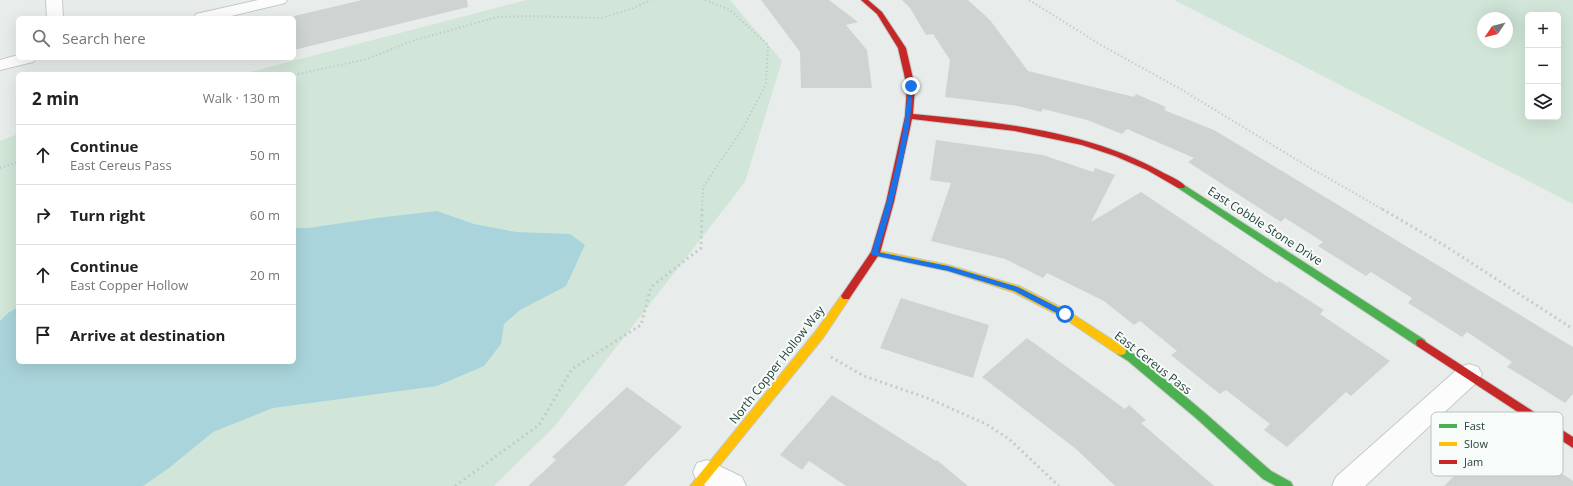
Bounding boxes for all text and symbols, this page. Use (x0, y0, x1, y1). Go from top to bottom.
north arrow (1477, 12, 1513, 48)
map controls (1525, 12, 1561, 120)
button: + (1525, 12, 1561, 48)
search box (16, 16, 296, 60)
icon: search (30, 27, 52, 49)
text: Search here (62, 28, 146, 48)
button: − (1525, 48, 1561, 84)
route end (902, 77, 920, 95)
button: layers (1525, 84, 1561, 120)
text: 2 min (32, 87, 79, 110)
text: Walk · 130 m (203, 89, 280, 107)
text: Continue (70, 136, 138, 156)
icon: ahead (32, 144, 54, 166)
text: 50 m (250, 146, 280, 164)
text: East Cereus Pass (70, 156, 172, 174)
street label: East Cobble Stone Drive (1205, 182, 1326, 269)
icon: right (32, 204, 54, 226)
text: Turn right (70, 205, 145, 225)
text: 60 m (250, 206, 280, 224)
text: Continue (70, 256, 138, 276)
icon: ahead (32, 264, 54, 286)
text: 20 m (250, 266, 280, 284)
text: East Copper Hollow (70, 276, 188, 294)
street label: North Copper Hollow Way (725, 301, 829, 427)
route start (1056, 305, 1074, 323)
icon: arrive (32, 324, 54, 346)
text: Arrive at destination (70, 325, 225, 345)
street label: East Cereus Pass (1111, 327, 1196, 398)
legend (1431, 412, 1563, 476)
text: Fast (1464, 418, 1485, 433)
text: Slow (1464, 436, 1488, 451)
text: Jam (1463, 454, 1483, 469)

